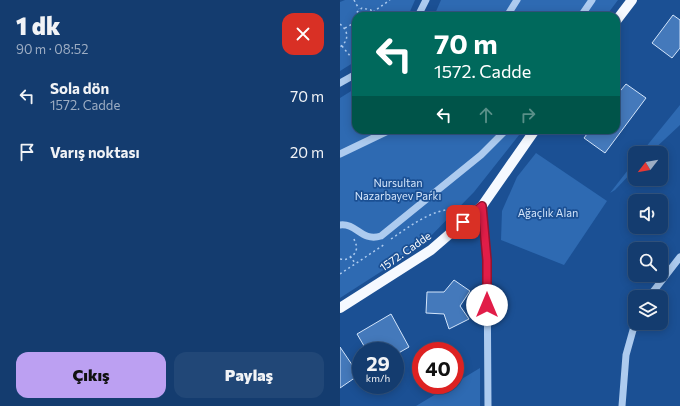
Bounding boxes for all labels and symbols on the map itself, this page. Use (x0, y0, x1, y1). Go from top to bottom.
north arrow (628, 146, 668, 186)
park label: Nursultan Nazarbayev Parkı (355, 176, 441, 202)
pin (446, 205, 480, 239)
park label: Ağaçlık Alan (518, 206, 578, 219)
street label: 1572. Cadde (377, 229, 433, 273)
position arrow (466, 284, 508, 326)
speed limit sign: 40 (412, 342, 464, 394)

